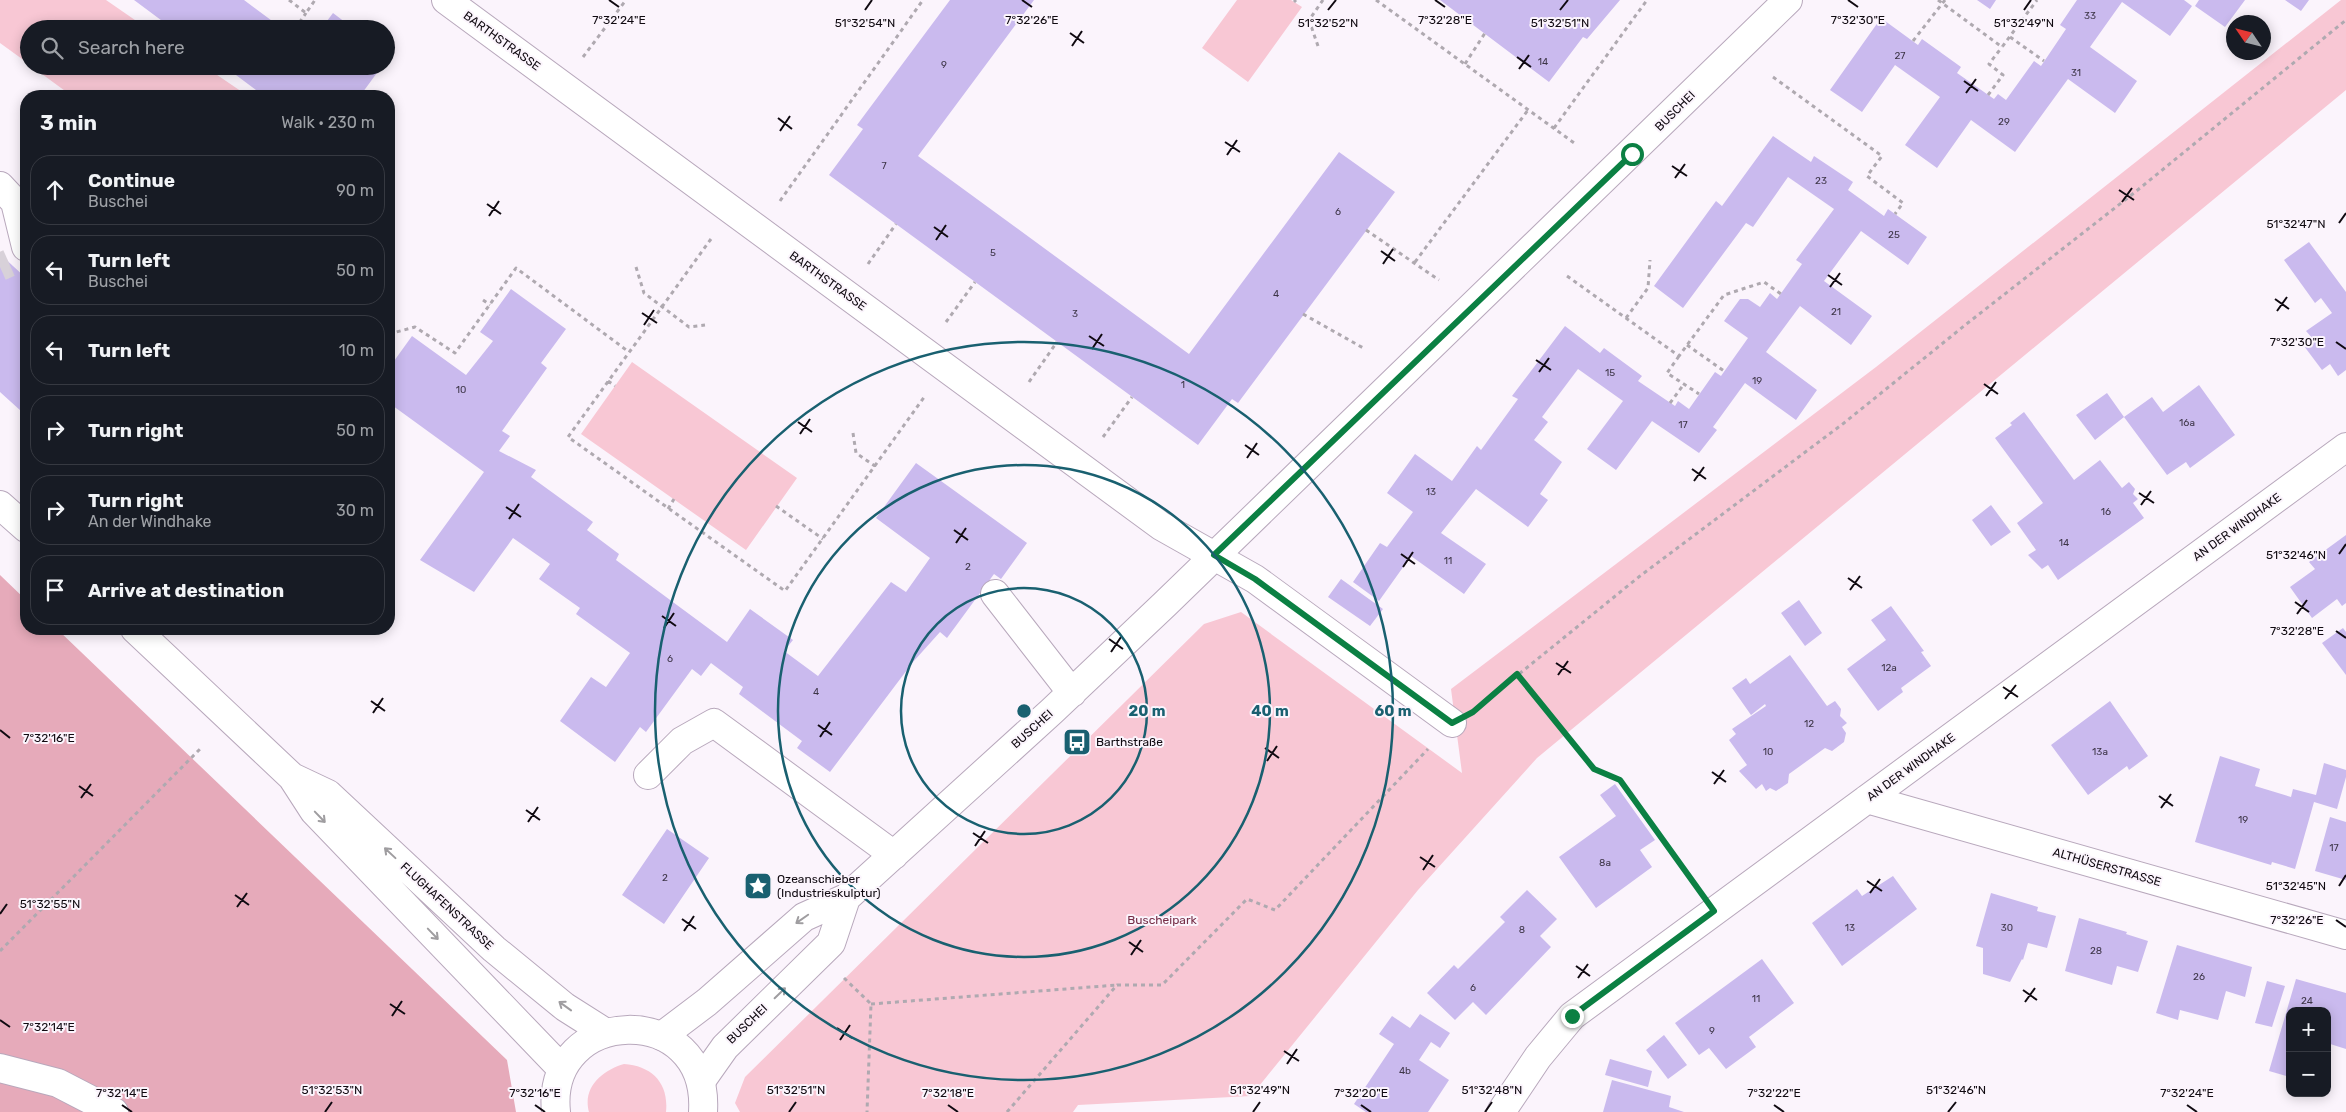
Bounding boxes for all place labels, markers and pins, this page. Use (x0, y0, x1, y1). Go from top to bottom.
centre of rings (1015, 702, 1033, 720)
bus stop icon: Barthstraße (1062, 727, 1092, 757)
place label: Barthstraße (1096, 735, 1163, 749)
place icon: Ozeanschieber (Industrieskulptur) (743, 871, 773, 901)
place label: Ozeanschieber (Industrieskulptur) (777, 872, 881, 900)

